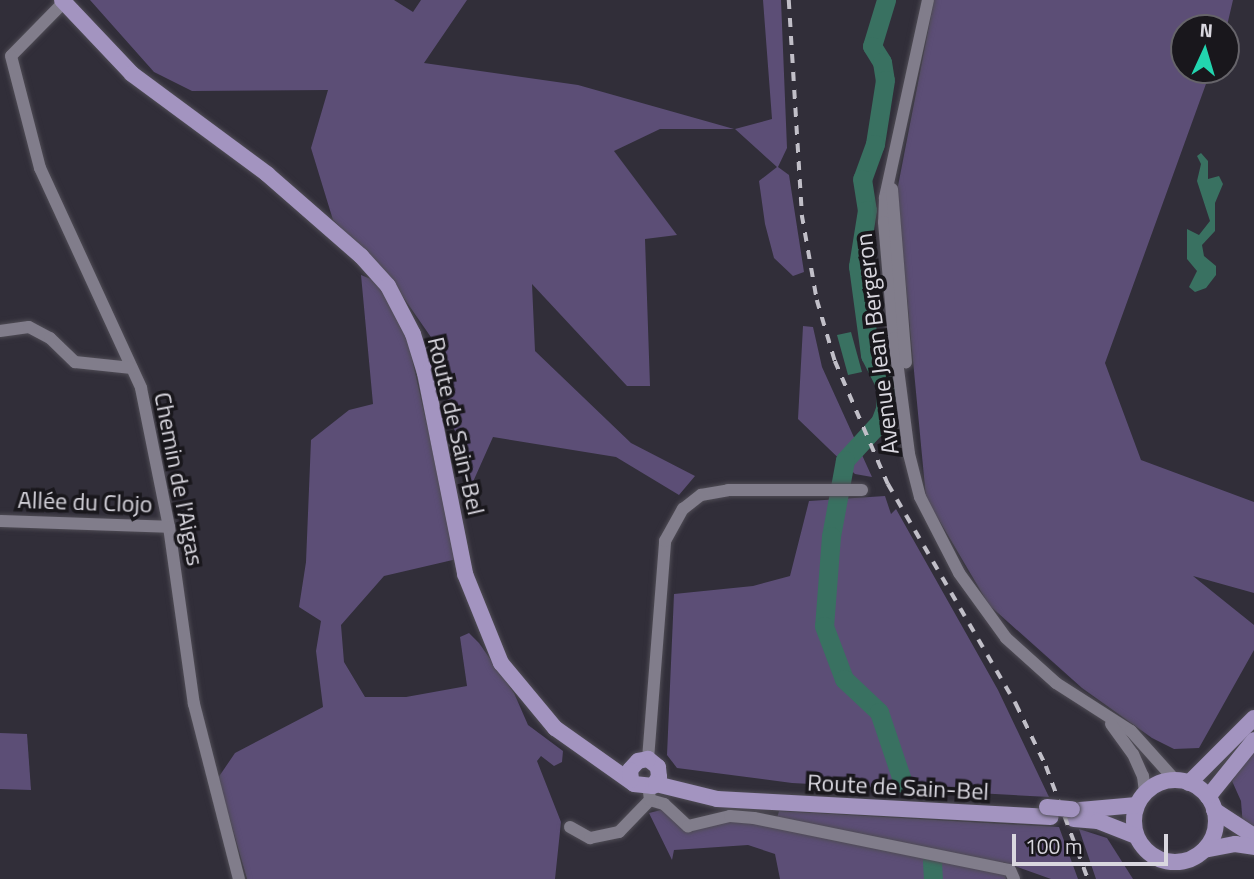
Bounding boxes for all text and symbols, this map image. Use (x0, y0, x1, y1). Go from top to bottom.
north arrow (1170, 14, 1240, 84)
text: N (1199, 15, 1214, 44)
street label: Avenue Jean Bergeron (849, 232, 905, 456)
street label: Route de Sain-Bel (421, 334, 491, 518)
street label: Chemin de l'Aigas (148, 390, 210, 568)
street label: Allée du Clojo (17, 485, 153, 519)
street label: Route de Sain-Bel (806, 768, 990, 806)
scale bar (1016, 820, 1172, 864)
text: 100 m (1025, 830, 1082, 862)

